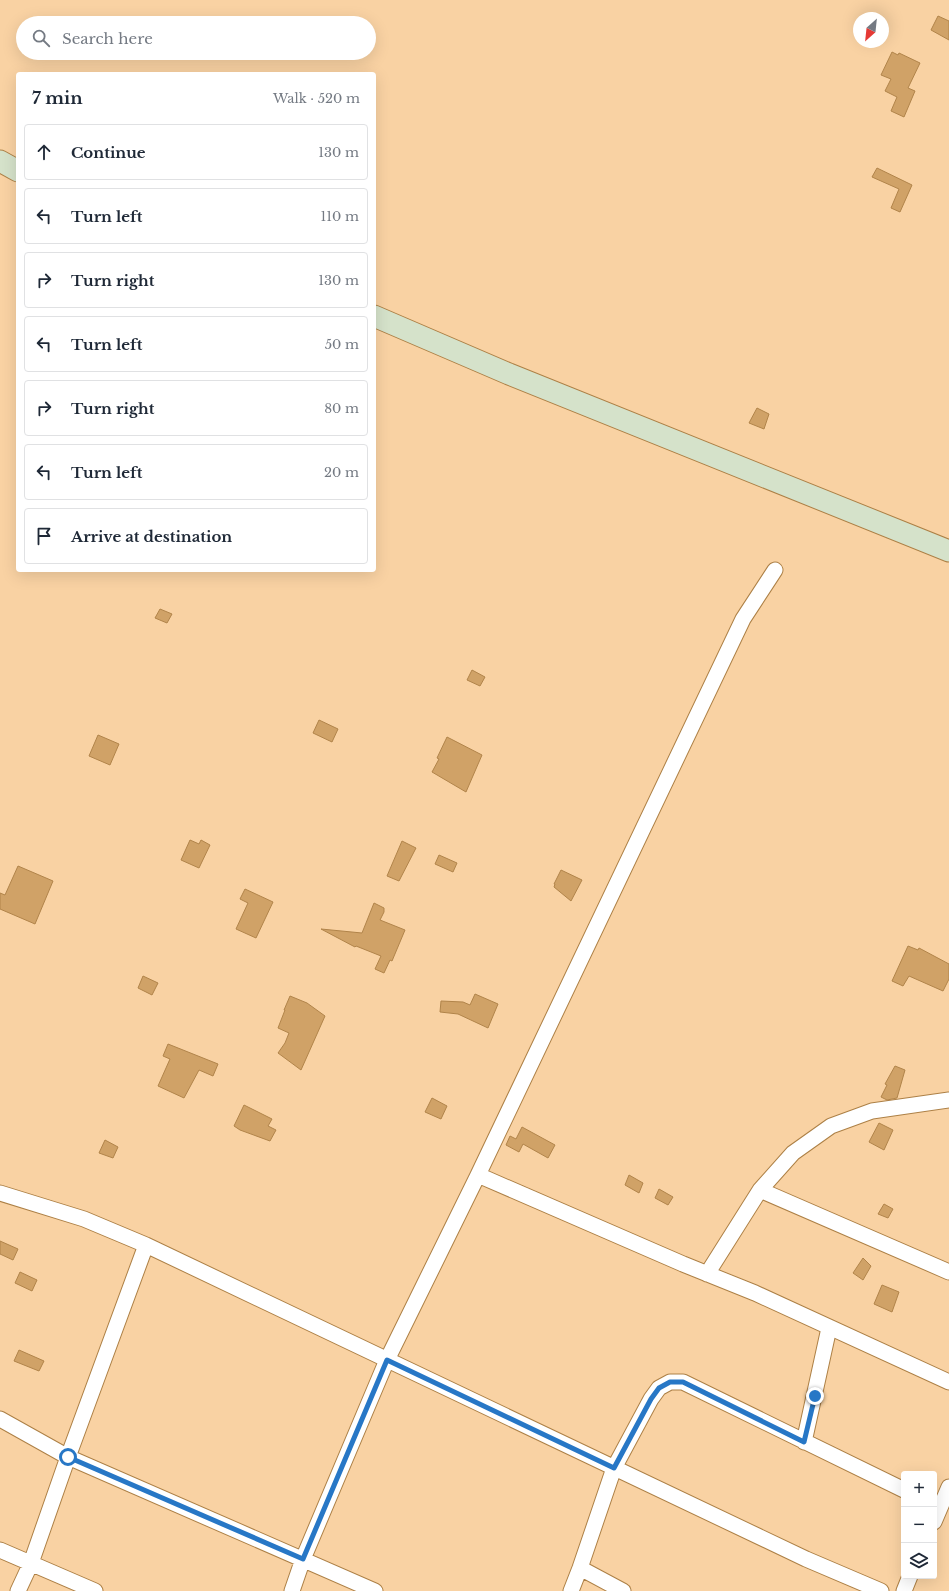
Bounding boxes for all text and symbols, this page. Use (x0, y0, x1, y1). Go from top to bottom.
north arrow (853, 12, 889, 48)
search box (16, 16, 376, 60)
icon: search (30, 27, 52, 49)
text: Search here (62, 29, 153, 48)
text: 7 min (32, 88, 83, 109)
text: Walk · 520 m (273, 90, 360, 107)
icon: ahead (33, 141, 55, 163)
text: Continue (71, 143, 146, 162)
text: 130 m (318, 144, 359, 161)
icon: left (33, 205, 55, 227)
text: Turn left (71, 207, 142, 226)
text: 110 m (320, 208, 359, 225)
icon: right (33, 269, 55, 291)
text: Turn right (71, 271, 154, 290)
text: 130 m (318, 272, 359, 289)
icon: left (33, 333, 55, 355)
text: Turn left (71, 335, 142, 354)
text: 50 m (325, 336, 359, 353)
icon: right (33, 397, 55, 419)
text: Turn right (71, 399, 154, 418)
text: 80 m (324, 400, 359, 417)
icon: left (33, 461, 55, 483)
text: Turn left (71, 463, 142, 482)
text: 20 m (324, 464, 359, 481)
icon: arrive (33, 525, 55, 547)
text: Arrive at destination (71, 527, 232, 546)
route end (806, 1387, 824, 1405)
route start (59, 1448, 77, 1466)
map controls (901, 1471, 937, 1579)
button: + (901, 1471, 937, 1507)
button: − (901, 1507, 937, 1543)
button: layers (901, 1543, 937, 1579)

